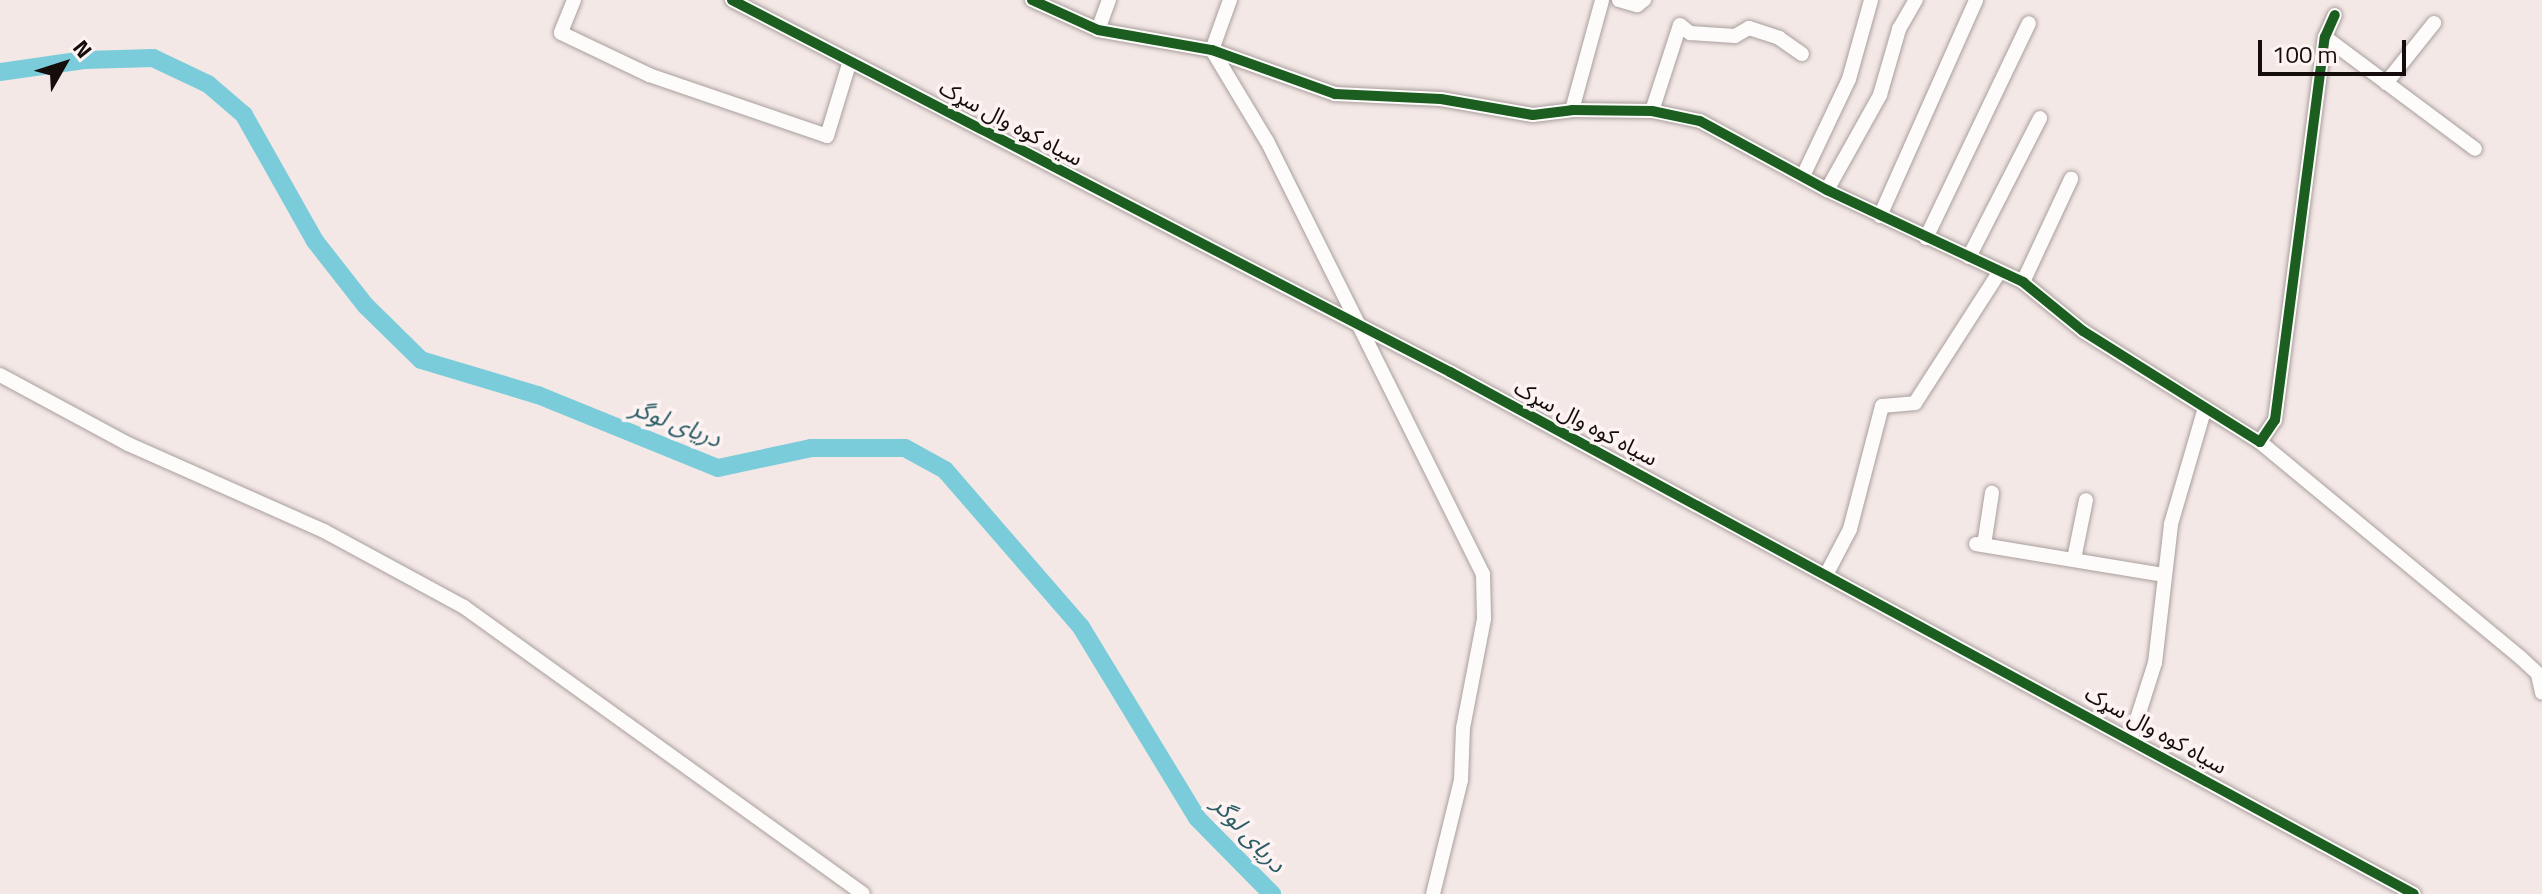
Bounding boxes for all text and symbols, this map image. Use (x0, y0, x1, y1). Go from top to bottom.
north arrow (24, 24, 104, 104)
scale bar (2262, 24, 2410, 74)
text: N (65, 32, 101, 66)
text: 100 m (2272, 36, 2338, 72)
street label: سیاه کوه وال سړک (935, 74, 1087, 172)
street label: سیاه کوه وال سړک (1510, 374, 1662, 472)
water label: دریای لوگر (627, 393, 725, 453)
street label: سیاه کوه وال سړک (2080, 680, 2232, 780)
water label: دریای لوگر (1206, 790, 1292, 878)

